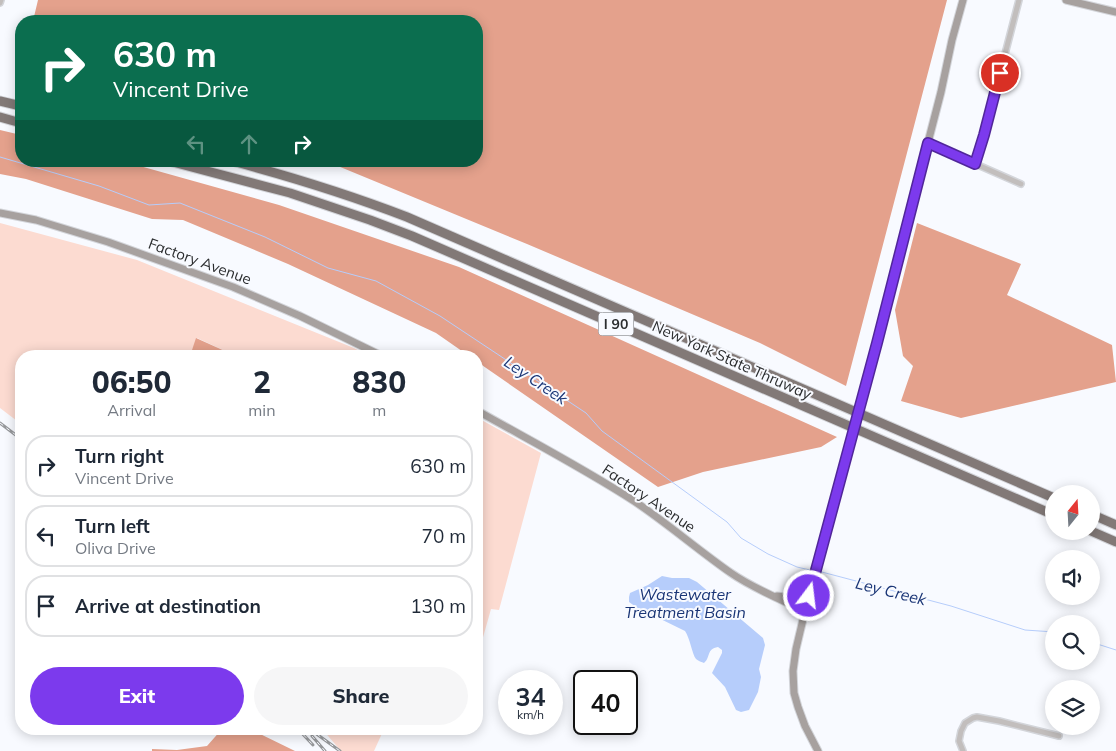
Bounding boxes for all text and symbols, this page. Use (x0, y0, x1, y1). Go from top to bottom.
text: 630 m (113, 32, 217, 76)
icon: right (30, 35, 95, 100)
pin (979, 52, 1021, 94)
icon: arrive (986, 59, 1014, 87)
text: Vincent Drive (113, 75, 249, 103)
icon: left (182, 130, 210, 158)
icon: ahead (235, 130, 263, 158)
icon: right (288, 130, 316, 158)
street label: Factory Avenue (146, 234, 254, 288)
road number: I 90 (598, 312, 634, 336)
street label: New York State Thruway (649, 316, 815, 404)
water label: Ley Creek (500, 352, 572, 409)
text: 06:50 (92, 363, 172, 401)
text: 2 (253, 363, 271, 401)
text: 830 (352, 363, 406, 401)
text: Arrival (107, 400, 156, 420)
text: min (248, 400, 276, 420)
text: m (372, 400, 386, 420)
text: Turn right (75, 444, 164, 468)
icon: right (32, 452, 60, 480)
text: 630 m (410, 454, 466, 478)
street label: Factory Avenue (599, 460, 699, 536)
text: Vincent Drive (75, 468, 174, 488)
north arrow (1045, 485, 1100, 540)
map controls (1045, 485, 1100, 735)
text: Turn left (75, 514, 150, 538)
icon: left (32, 522, 60, 550)
text: 70 m (422, 524, 466, 548)
text: Oliva Drive (75, 538, 156, 558)
button: sound (1045, 550, 1100, 605)
position arrow (782, 569, 834, 621)
water label: Ley Creek (854, 573, 929, 610)
water label: Wastewater Treatment Basin (624, 584, 746, 622)
icon: arrive (32, 592, 60, 620)
text: Arrive at destination (75, 594, 261, 618)
text: 130 m (410, 594, 466, 618)
button: search (1045, 615, 1100, 670)
button: Exit (30, 667, 244, 725)
button: Share (254, 667, 468, 725)
speed limit sign: 40 (573, 670, 638, 735)
button: layers (1045, 680, 1100, 735)
text: 34 (515, 681, 546, 712)
text: km/h (517, 707, 544, 722)

